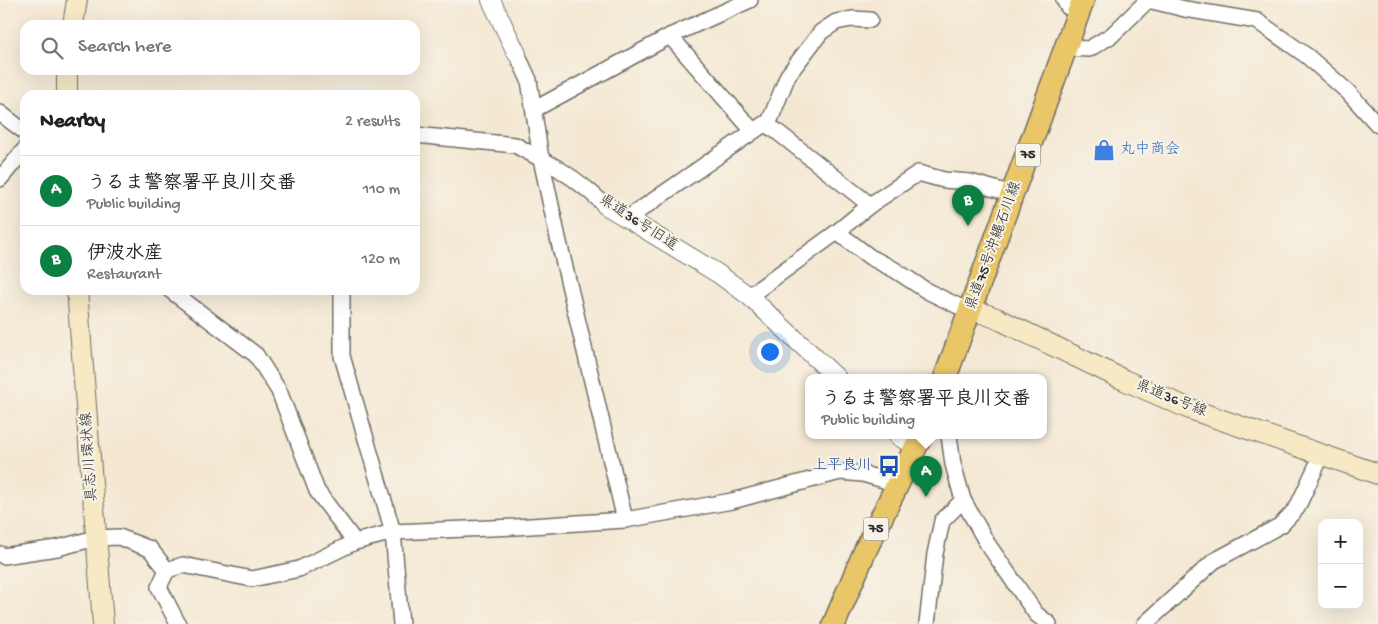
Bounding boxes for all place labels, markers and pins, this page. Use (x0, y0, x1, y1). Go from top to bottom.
shop icon: 丸中商会 (1091, 137, 1117, 163)
place label: 丸中商会 (1120, 140, 1180, 159)
pin: B (952, 185, 984, 226)
bus stop icon: 上平良川 (876, 453, 902, 479)
place label: 上平良川 (812, 456, 872, 475)
pin: A (910, 456, 942, 497)

